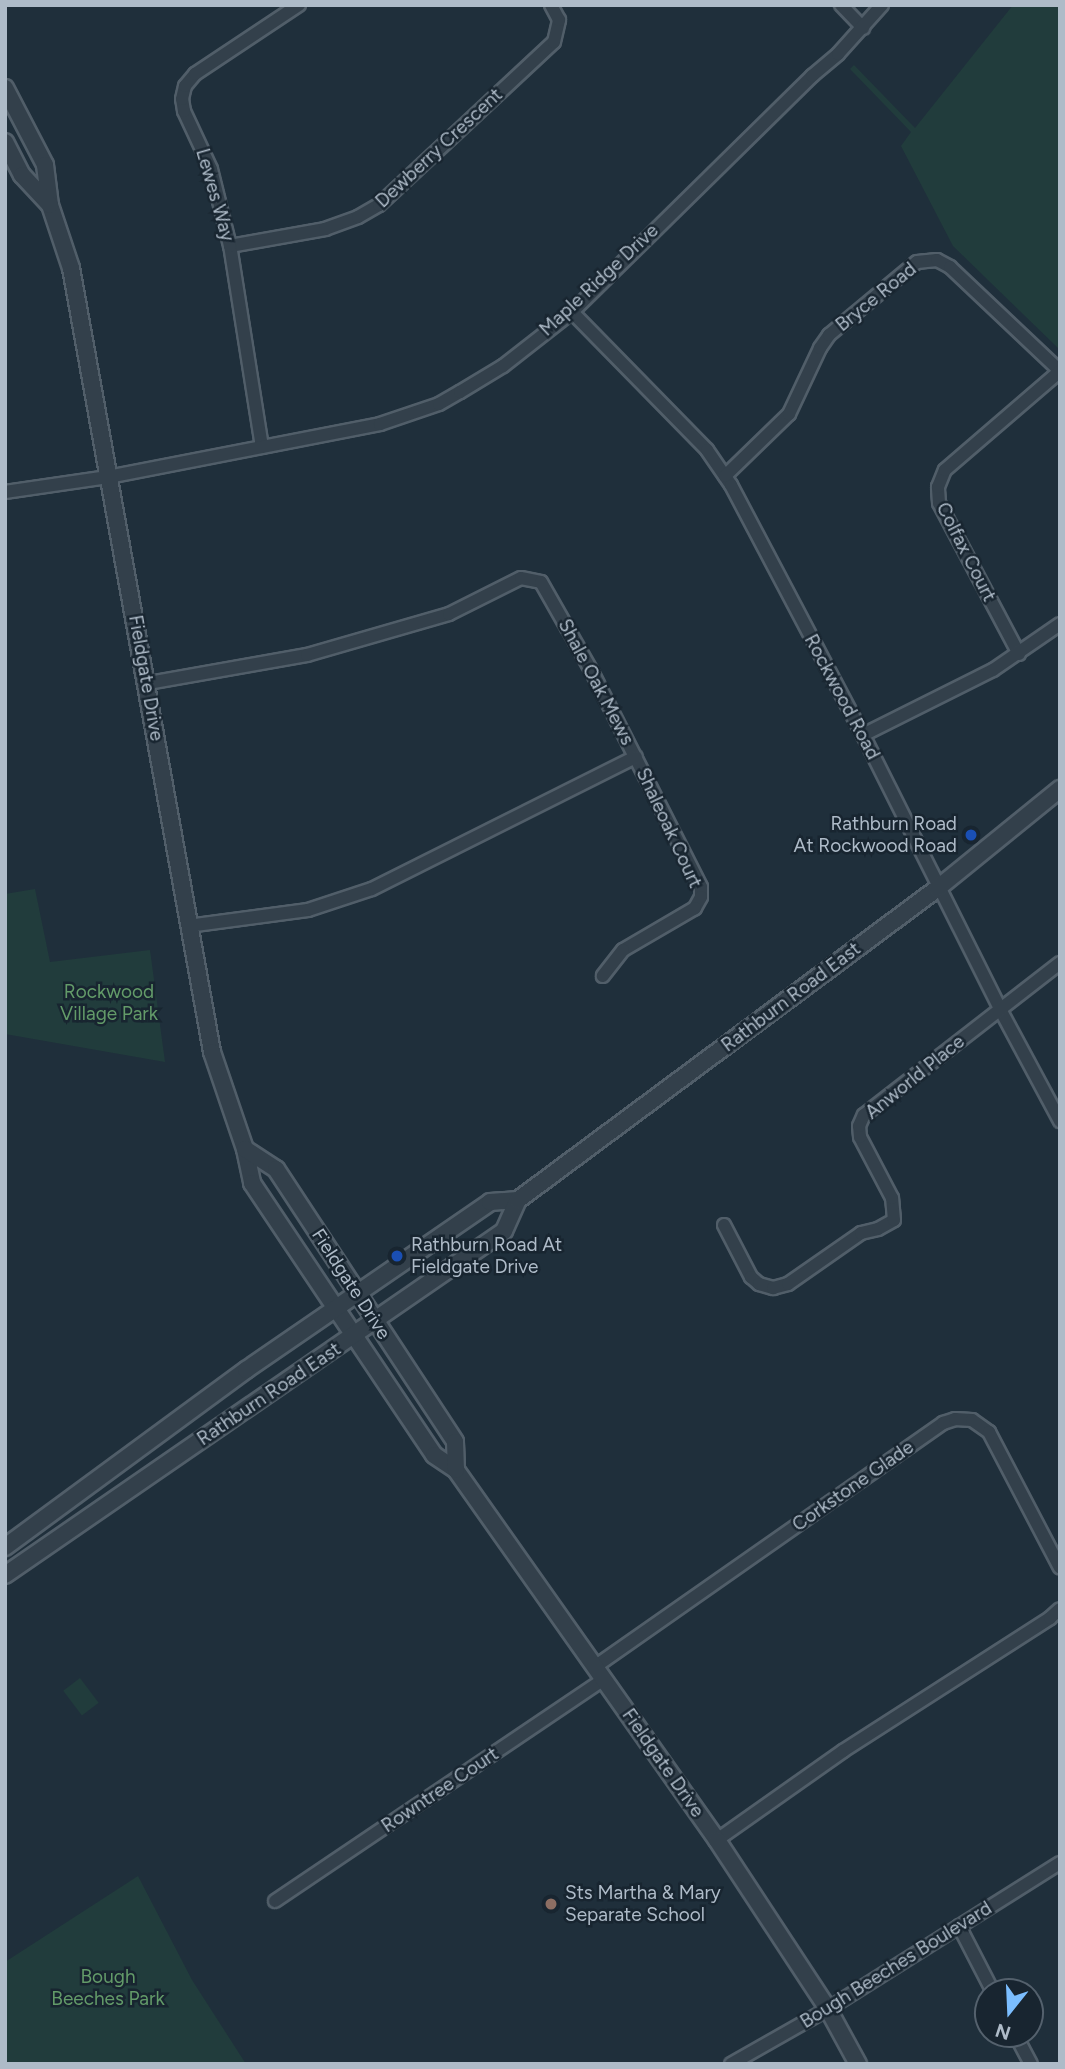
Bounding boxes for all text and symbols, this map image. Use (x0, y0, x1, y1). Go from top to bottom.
street label: Dewberry Crescent (371, 83, 507, 213)
street label: Lewes Way (191, 146, 239, 244)
street label: Maple Ridge Drive (535, 219, 663, 341)
street label: Bryce Road (831, 258, 921, 336)
street label: Colfax Court (931, 499, 1001, 605)
street label: Fieldgate Drive (124, 613, 168, 743)
street label: Shale Oak Mews (553, 615, 639, 749)
street label: Rockwood Road (799, 630, 885, 764)
street label: Shaleoak Court (631, 764, 707, 892)
place label: Rathburn Road At Rockwood Road (794, 813, 957, 857)
marker: Rathburn Road At Rockwood Road (963, 827, 979, 843)
street label: Rathburn Road East (717, 937, 865, 1057)
park label: Rockwood Village Park (60, 981, 158, 1025)
street label: Anworld Place (861, 1030, 969, 1124)
street label: Fieldgate Drive (307, 1224, 395, 1344)
place label: Rathburn Road At Fieldgate Drive (411, 1234, 562, 1278)
marker: Rathburn Road At Fieldgate Drive (389, 1248, 405, 1264)
street label: Rathburn Road East (193, 1338, 345, 1450)
street label: Corkstone Glade (788, 1436, 918, 1536)
street label: Fieldgate Drive (617, 1704, 709, 1822)
street label: Rowntree Court (377, 1742, 503, 1838)
place label: Sts Martha & Mary Separate School (565, 1882, 721, 1926)
marker: Sts Martha & Mary Separate School (543, 1896, 559, 1912)
street label: Bough Beeches Boulevard (796, 1897, 996, 2033)
park label: Bough Beeches Park (51, 1966, 165, 2010)
north arrow (974, 1978, 1044, 2048)
text: N (992, 2018, 1014, 2045)

